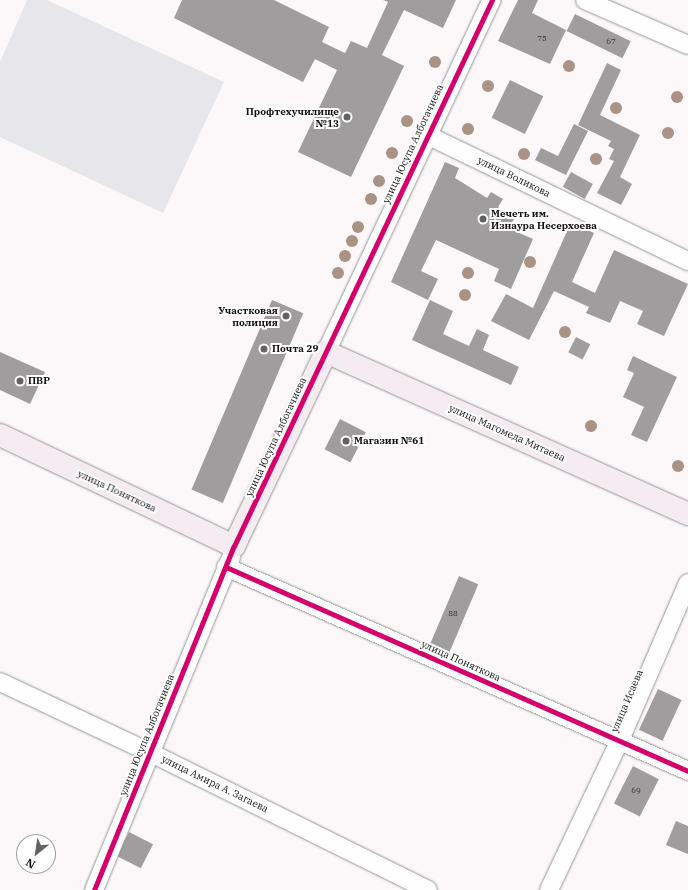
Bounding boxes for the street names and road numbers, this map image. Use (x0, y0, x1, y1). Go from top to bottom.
street label: улица Юсупа Албогачиева (380, 82, 446, 206)
street label: улица Воликова (476, 154, 552, 200)
street label: улица Юсупа Албогачиева (243, 375, 309, 499)
street label: улица Магомеда Митаева (447, 402, 567, 464)
street label: улица Поняткова (76, 467, 158, 515)
street label: улица Поняткова (420, 638, 502, 684)
street label: улица Исаева (608, 668, 646, 734)
street label: улица Юсупа Албогачиева (117, 672, 177, 798)
street label: улица Амира А. Загаева (160, 753, 270, 815)

